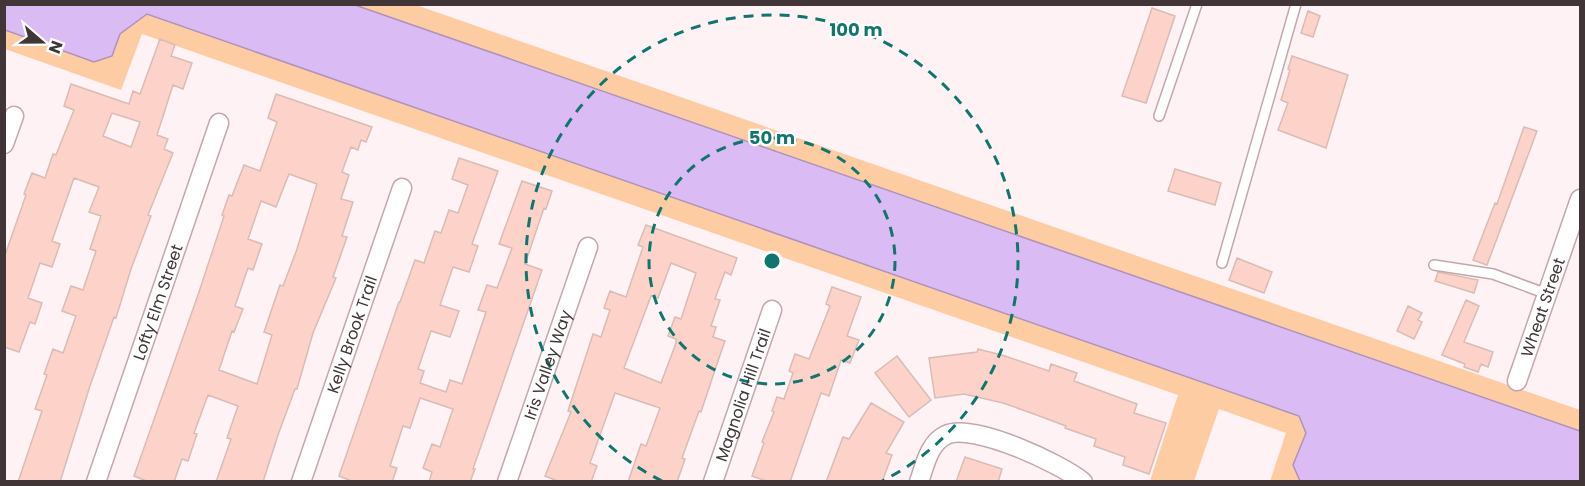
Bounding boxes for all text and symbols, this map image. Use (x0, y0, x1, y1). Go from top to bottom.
north arrow (12, 12, 72, 72)
text: 100 m (829, 17, 883, 42)
text: N (43, 37, 68, 57)
text: 50 m (749, 125, 795, 150)
street label: Lofty Elm Street (128, 241, 189, 364)
centre of rings (762, 251, 782, 271)
street label: Wheat Street (1515, 255, 1571, 360)
street label: Kelly Brook Trail (321, 273, 383, 396)
street label: Iris Valley Way (518, 307, 577, 423)
street label: Magnolia Hill Trail (710, 325, 777, 465)

